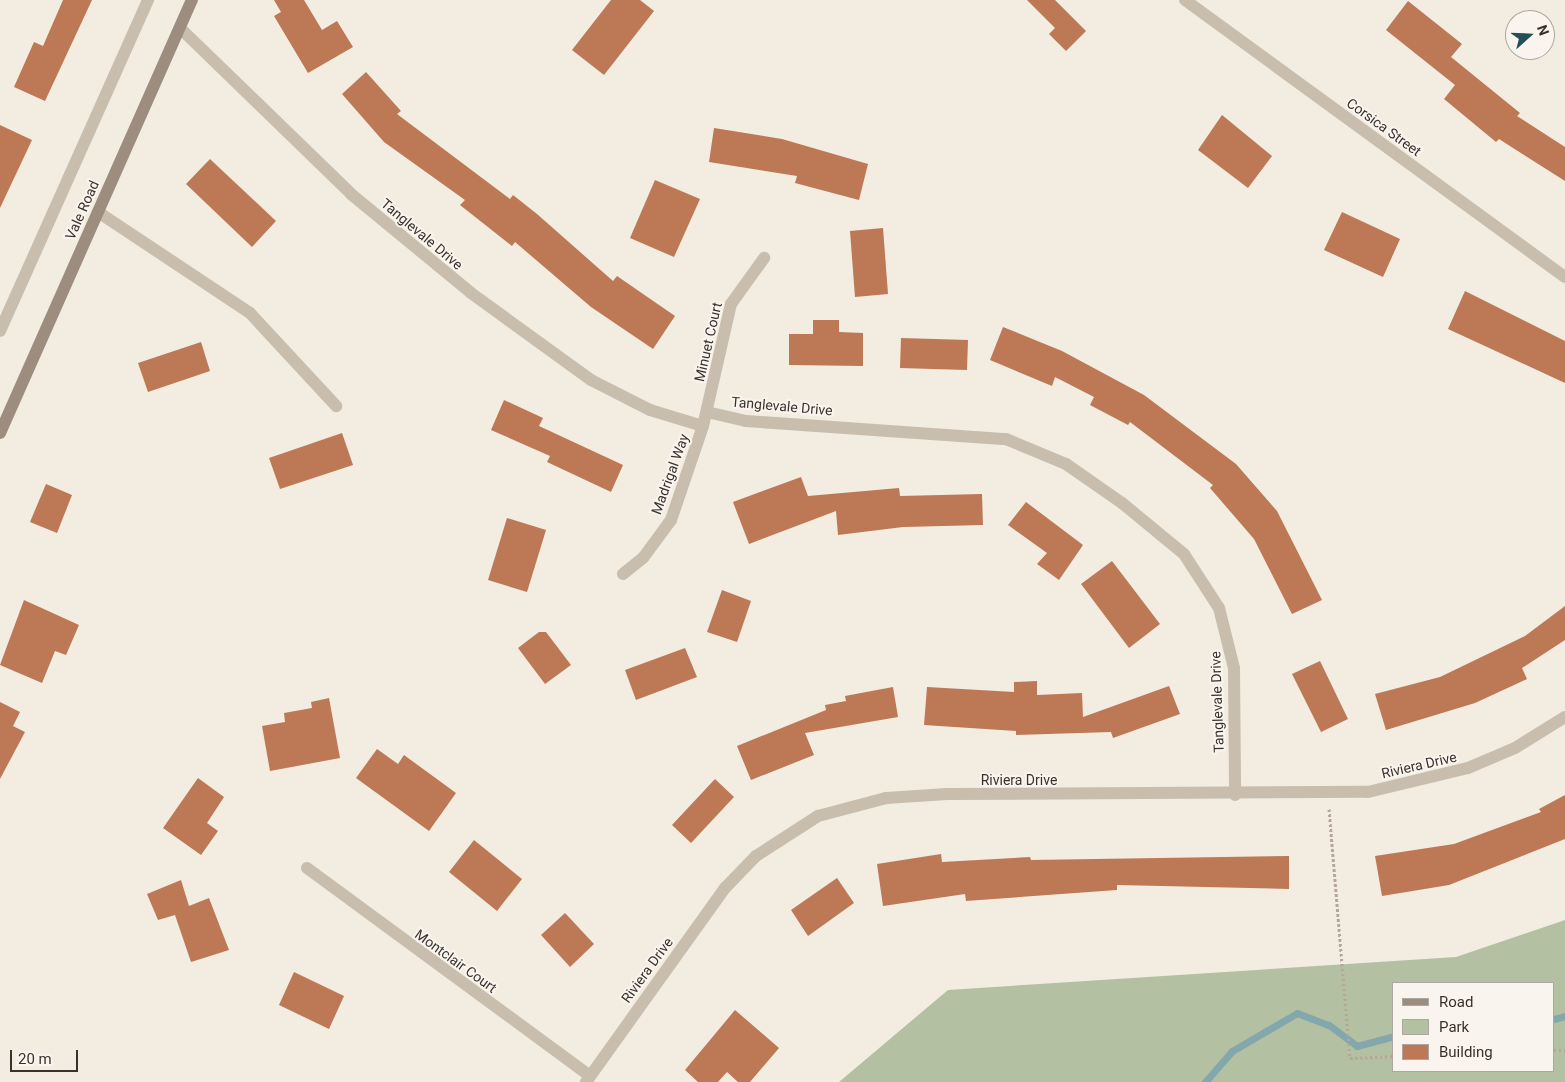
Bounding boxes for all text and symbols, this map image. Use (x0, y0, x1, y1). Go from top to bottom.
north arrow (1505, 10, 1555, 60)
text: N (1534, 23, 1552, 38)
street label: Corsica Street (1344, 94, 1424, 160)
street label: Vale Road (62, 178, 102, 242)
street label: Tanglevale Drive (378, 195, 466, 273)
street label: Minuet Court (691, 301, 725, 383)
street label: Tanglevale Drive (731, 393, 833, 419)
street label: Madrigal Way (648, 431, 692, 517)
street label: Tanglevale Drive (1207, 651, 1227, 753)
street label: Riviera Drive (1380, 748, 1458, 782)
street label: Riviera Drive (981, 772, 1057, 788)
street label: Montclair Court (412, 926, 500, 996)
street label: Riviera Drive (618, 934, 676, 1006)
legend (1392, 982, 1555, 1072)
text: Road (1439, 993, 1473, 1011)
text: Park (1439, 1018, 1469, 1036)
scale bar (12, 1040, 80, 1072)
text: Building (1439, 1043, 1493, 1061)
text: 20 m (18, 1050, 52, 1068)

